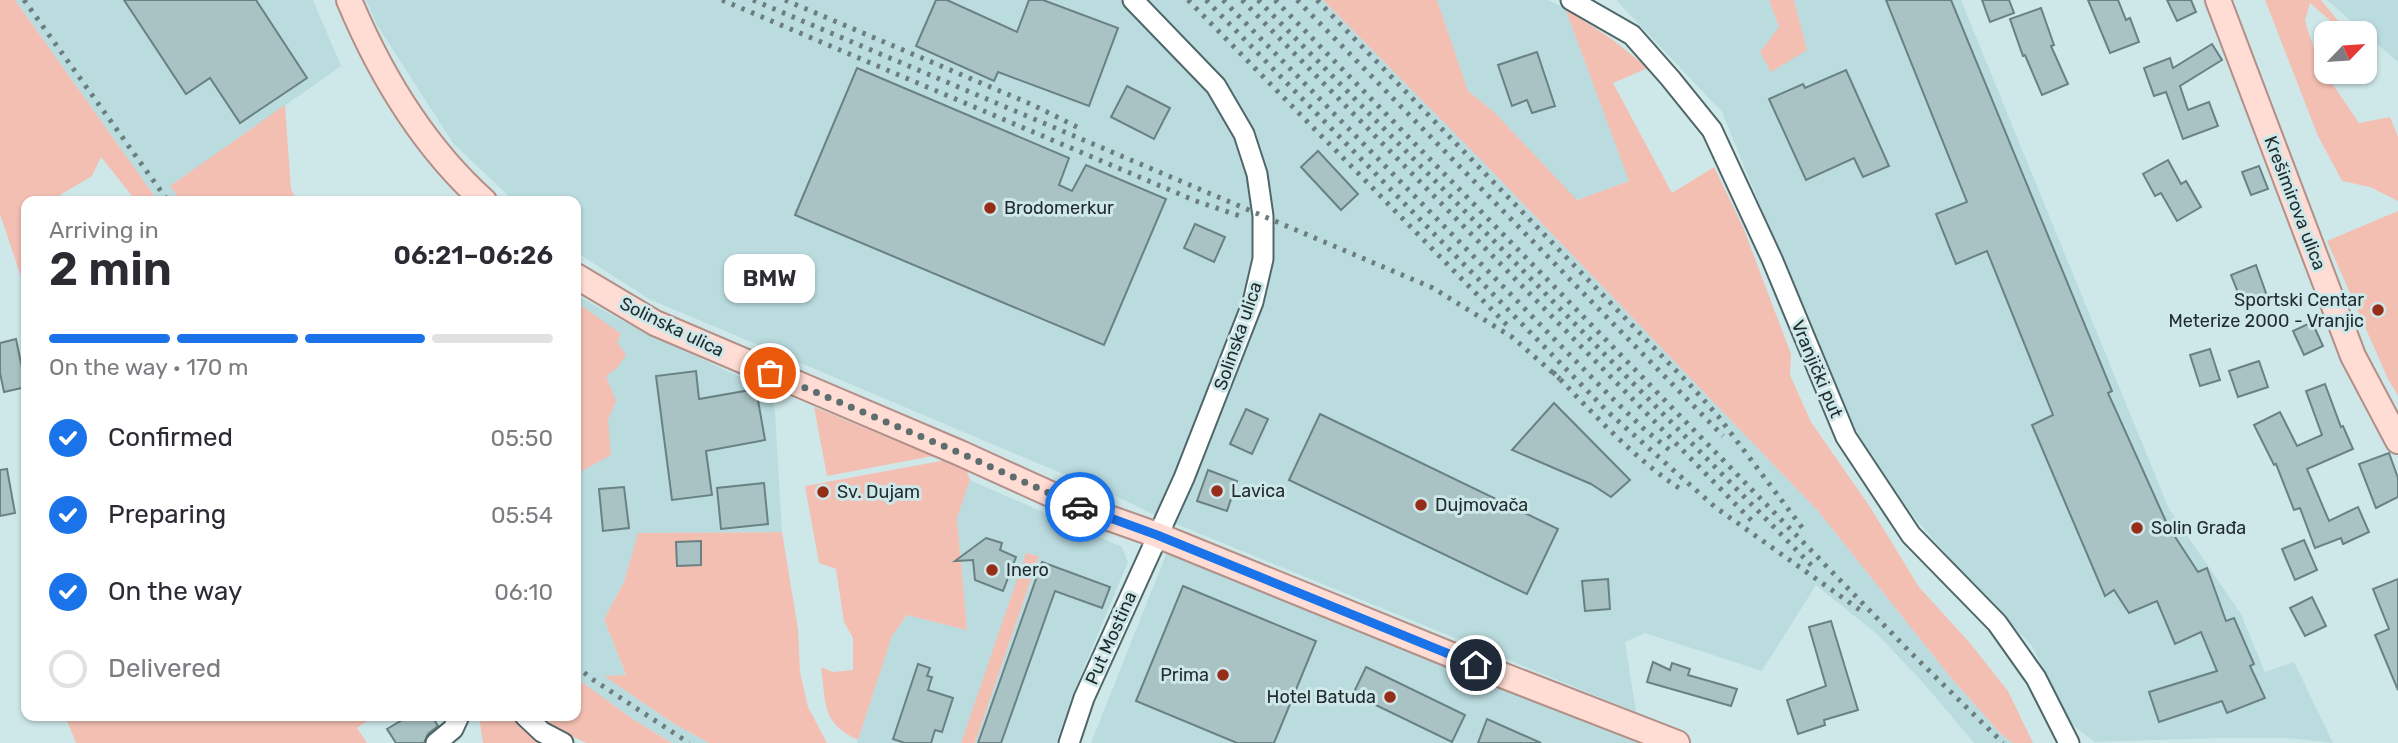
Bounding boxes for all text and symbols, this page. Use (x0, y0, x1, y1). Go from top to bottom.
north arrow (2314, 21, 2376, 84)
map controls (2314, 21, 2377, 84)
street label: Krešimirova ulica (2259, 133, 2331, 273)
place label: Brodomerkur (1004, 197, 1114, 219)
marker: Brodomerkur (982, 200, 998, 216)
text: Arriving in (49, 216, 159, 244)
text: 06:21–06:26 (394, 240, 553, 271)
text: 2 min (49, 242, 172, 297)
callout: BMW (724, 254, 816, 303)
text: BMW (743, 264, 796, 292)
street label: Solinska ulica (1209, 279, 1267, 393)
place label: Sportski Centar Meterize 2000 - Vranjic (2168, 289, 2364, 332)
street label: Solinska ulica (616, 292, 728, 362)
marker: Sportski Centar Meterize 2000 - Vranjic (2370, 302, 2386, 318)
street label: Vranjički put (1787, 317, 1847, 421)
pin (740, 343, 800, 403)
text: On the way · 170 m (49, 353, 248, 381)
icon: bag (751, 354, 789, 392)
icon: check (49, 419, 87, 457)
text: Confirmed (108, 422, 233, 453)
text: 05:50 (491, 424, 553, 452)
courier (1045, 472, 1115, 542)
place label: Lavica (1231, 480, 1285, 502)
place label: Sv. Dujam (837, 481, 920, 503)
marker: Lavica (1209, 483, 1225, 499)
marker: Sv. Dujam (815, 484, 831, 500)
icon: car (1061, 488, 1099, 526)
place label: Dujmovača (1435, 494, 1528, 516)
icon: check (49, 496, 87, 534)
marker: Dujmovača (1413, 497, 1429, 513)
text: Preparing (108, 499, 226, 530)
text: 05:54 (491, 501, 553, 529)
place label: Solin Građa (2151, 517, 2246, 539)
marker: Solin Građa (2129, 520, 2145, 536)
place label: Inero (1006, 559, 1049, 581)
marker: Inero (984, 562, 1000, 578)
icon: check (49, 573, 87, 611)
text: On the way (108, 576, 242, 607)
text: 06:10 (494, 578, 553, 606)
street label: Put Mostina (1081, 588, 1141, 688)
pin (1446, 635, 1506, 695)
icon: home (1457, 646, 1495, 684)
text: Delivered (108, 653, 221, 684)
place label: Prima (1160, 664, 1209, 686)
marker: Prima (1215, 667, 1231, 683)
place label: Hotel Batuda (1267, 686, 1376, 708)
marker: Hotel Batuda (1382, 689, 1398, 705)

